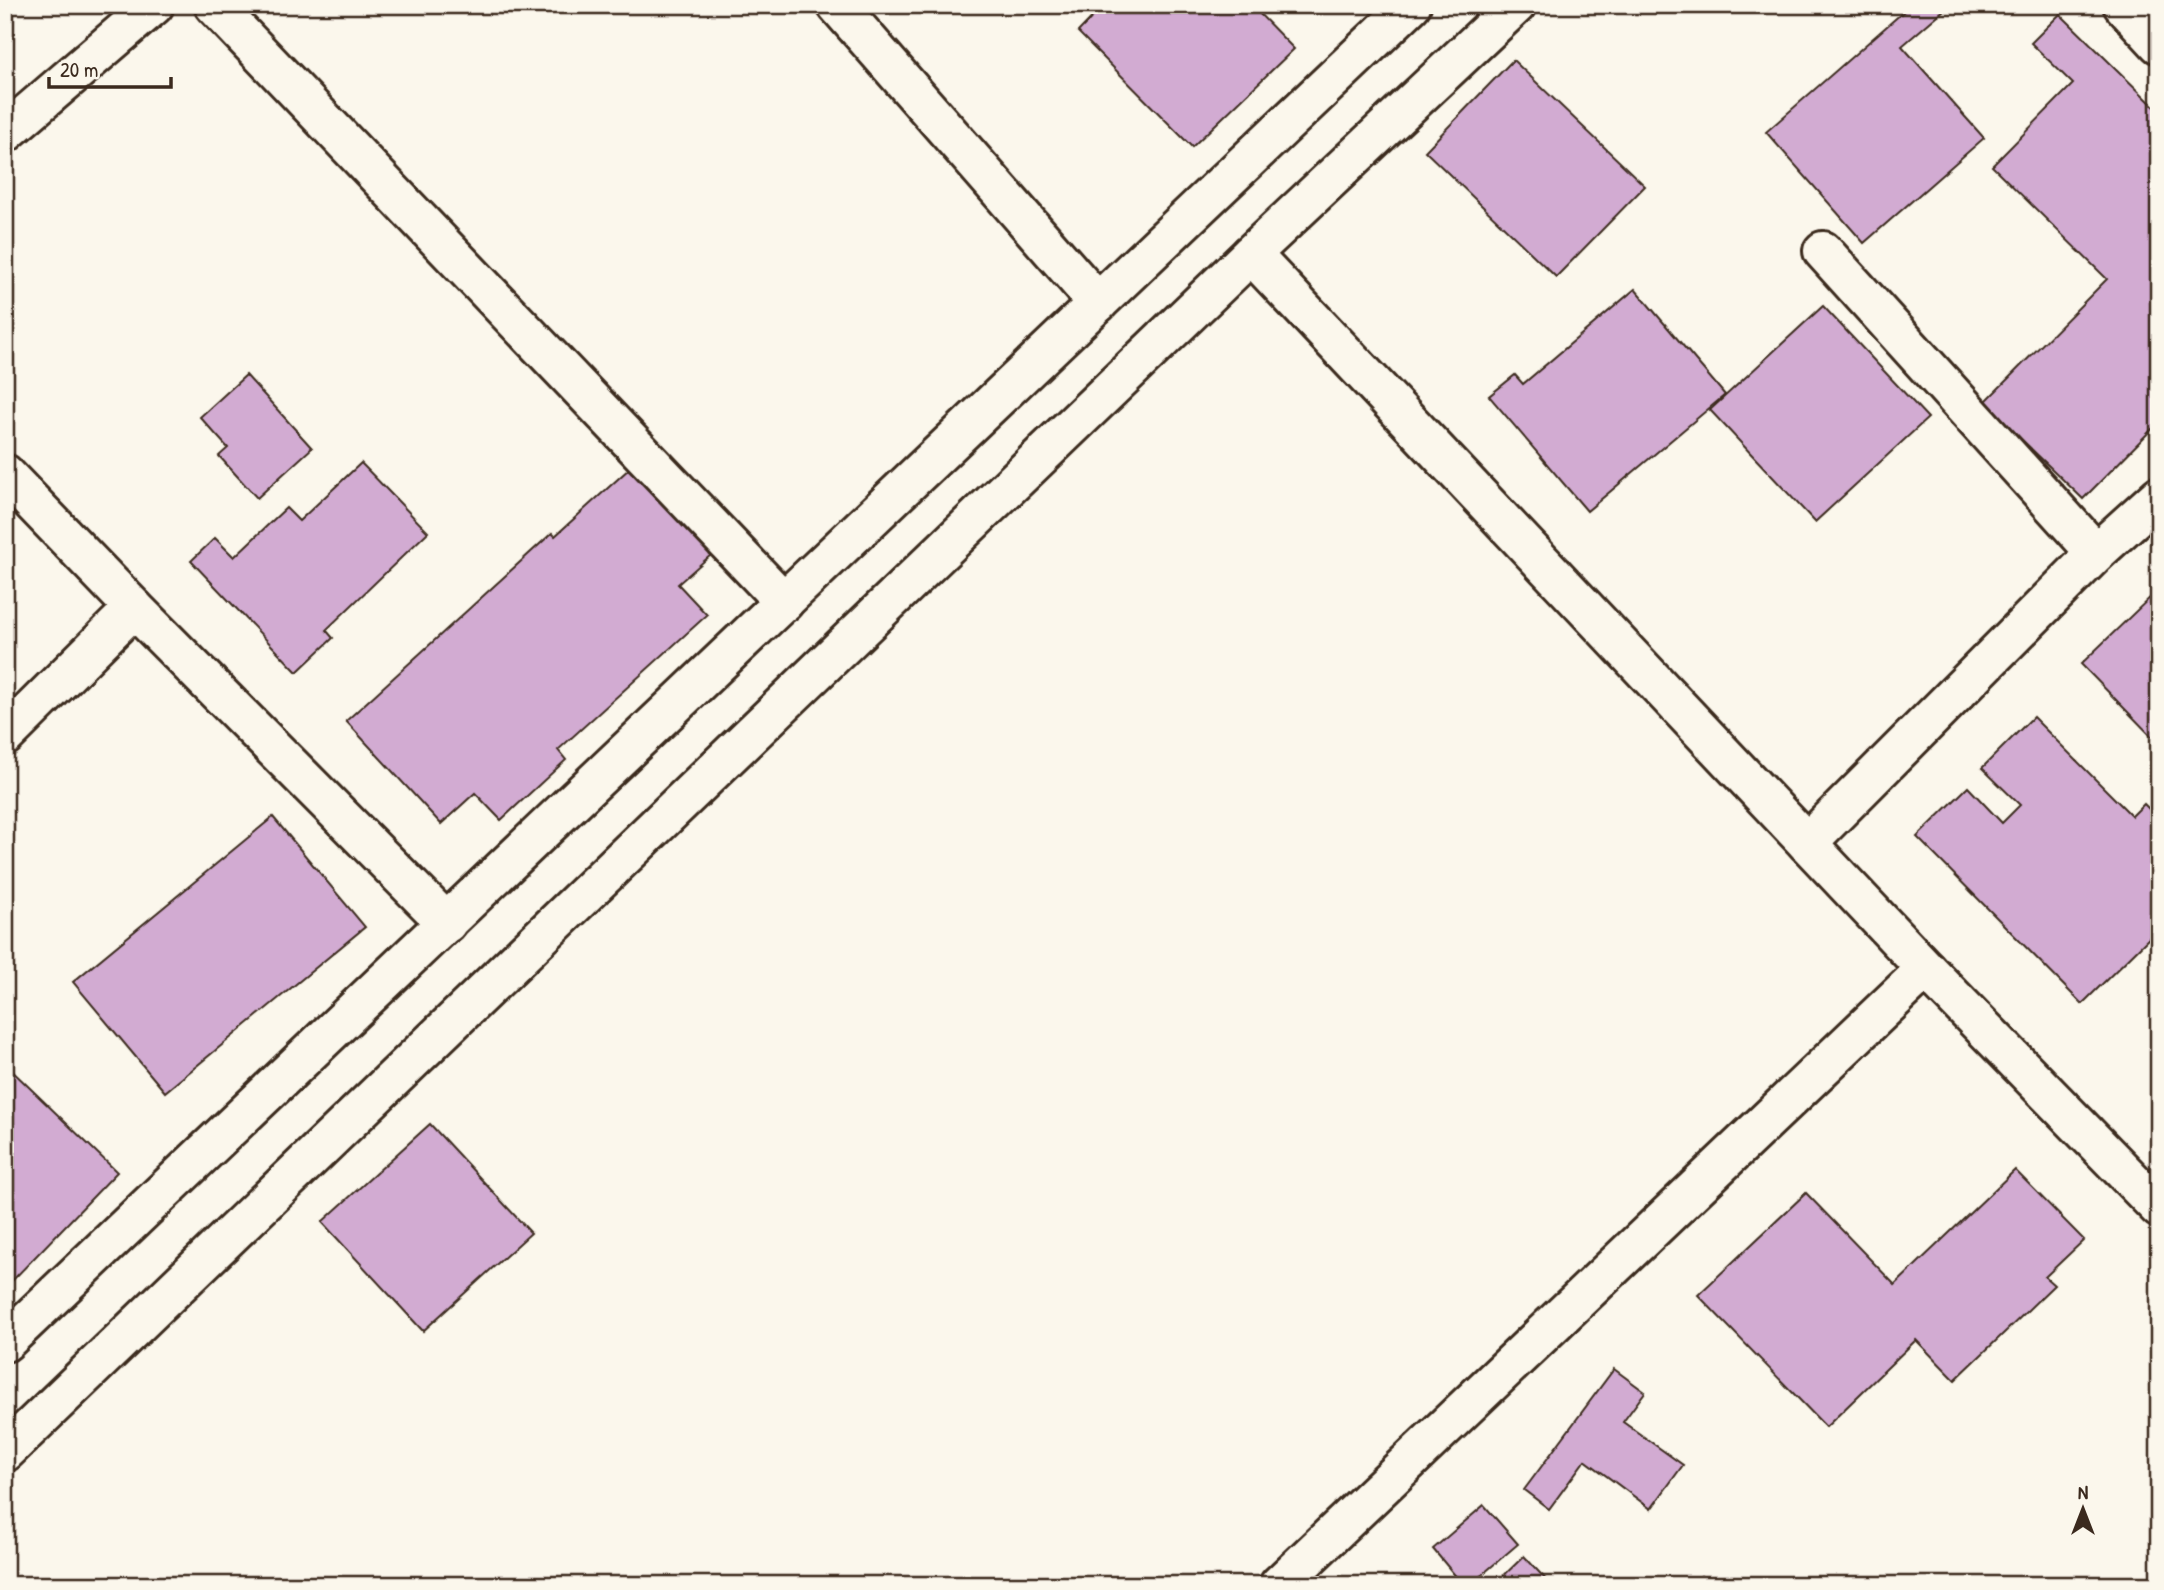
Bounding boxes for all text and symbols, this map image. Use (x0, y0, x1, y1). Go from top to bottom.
scale bar (49, 46, 172, 90)
text: 20 m (60, 55, 98, 84)
north arrow (2048, 1474, 2118, 1544)
text: N (2078, 1479, 2088, 1505)

